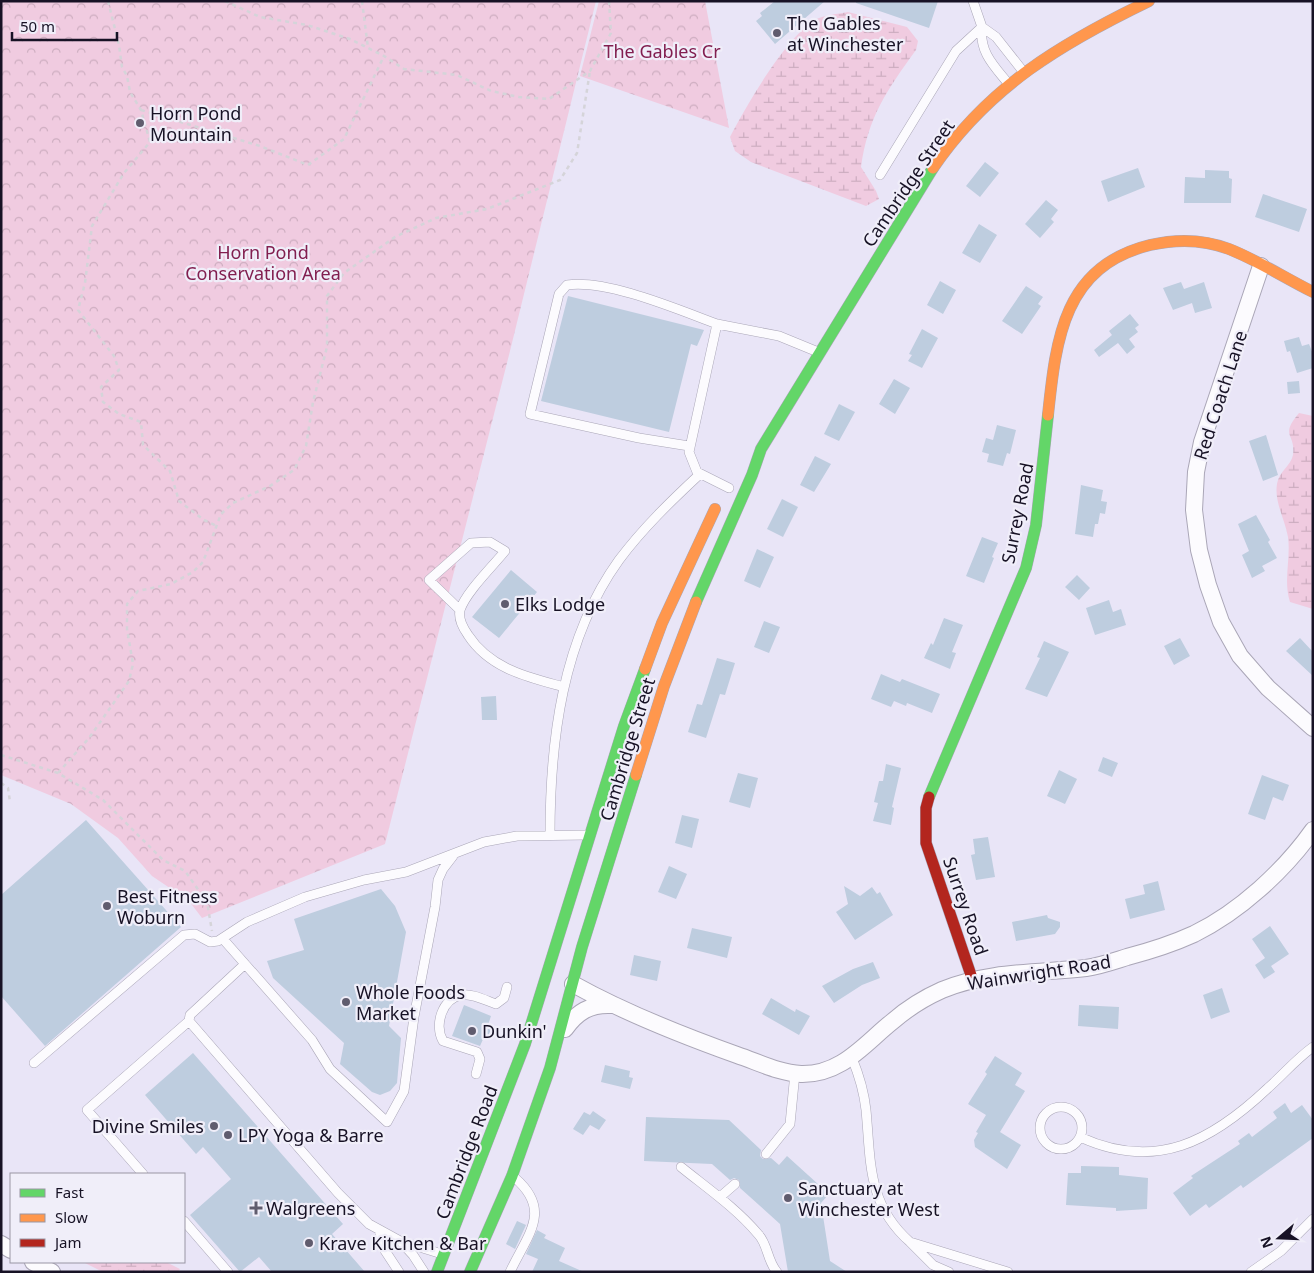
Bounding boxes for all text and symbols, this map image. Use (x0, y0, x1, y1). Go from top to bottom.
scale bar (12, 10, 118, 42)
place label: The Gables at Winchester (787, 11, 904, 56)
text: 50 m (20, 16, 55, 36)
marker: The Gables at Winchester (771, 27, 783, 39)
park label: The Gables Cr (603, 39, 721, 63)
place label: Horn Pond Mountain (150, 101, 241, 146)
street label: Cambridge Street (856, 114, 960, 251)
marker: Horn Pond Mountain (134, 117, 146, 129)
park label: Horn Pond Conservation Area (185, 240, 341, 285)
street label: Red Coach Lane (1188, 327, 1252, 463)
street label: Surrey Road (995, 460, 1039, 566)
place label: Elks Lodge (515, 592, 605, 616)
marker: Elks Lodge (499, 598, 511, 610)
street label: Cambridge Street (594, 674, 660, 824)
street label: Surrey Road (938, 854, 994, 958)
place label: Best Fitness Woburn (117, 884, 218, 929)
marker: Best Fitness Woburn (101, 900, 113, 912)
street label: Wainwright Road (965, 949, 1113, 995)
place label: Whole Foods Market (356, 980, 465, 1025)
marker: Whole Foods Market (340, 996, 352, 1008)
place label: Dunkin' (482, 1019, 547, 1043)
marker: Dunkin' (466, 1025, 478, 1037)
street label: Cambridge Road (429, 1082, 503, 1222)
place label: Divine Smiles (92, 1114, 204, 1138)
marker: Divine Smiles (208, 1120, 220, 1132)
place label: LPY Yoga & Barre (238, 1123, 384, 1147)
marker: LPY Yoga & Barre (222, 1129, 234, 1141)
legend (10, 1173, 185, 1263)
place label: Sanctuary at Winchester West (798, 1176, 940, 1221)
text: Fast (55, 1182, 84, 1202)
marker: Sanctuary at Winchester West (782, 1192, 794, 1204)
place label: Walgreens (266, 1196, 355, 1220)
marker: Walgreens (250, 1202, 262, 1214)
text: Slow (55, 1207, 88, 1227)
north arrow (1254, 1213, 1304, 1263)
place label: Krave Kitchen & Bar (319, 1231, 487, 1255)
text: Jam (53, 1232, 82, 1252)
text: N (1255, 1234, 1277, 1251)
marker: Krave Kitchen & Bar (303, 1237, 315, 1249)

